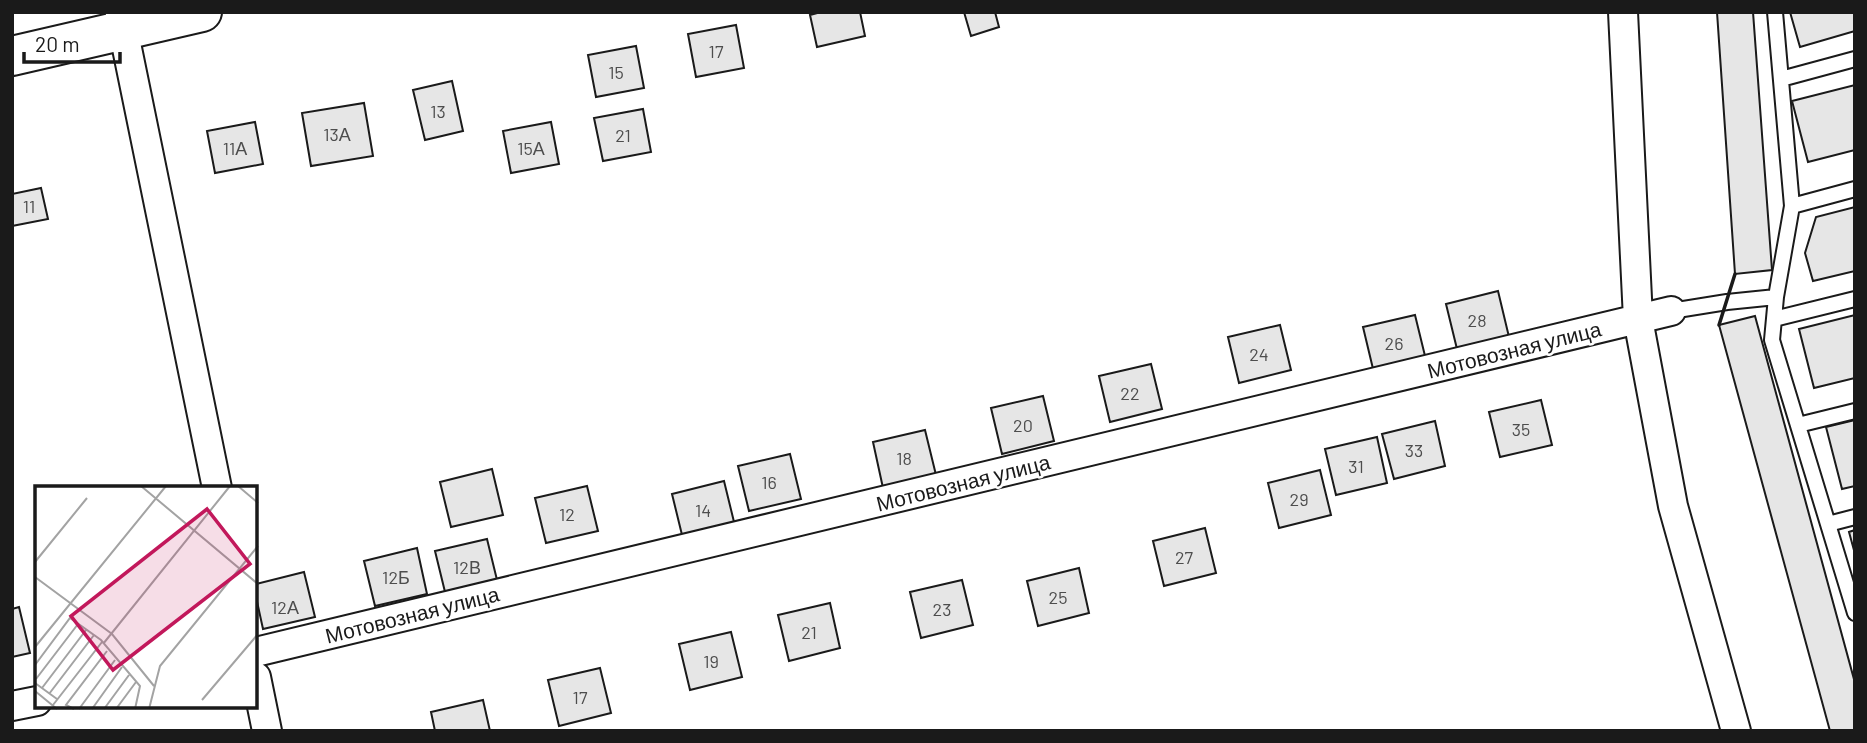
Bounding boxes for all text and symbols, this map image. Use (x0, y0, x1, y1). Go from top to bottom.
scale bar (24, 21, 121, 65)
text: 20 m (35, 31, 80, 56)
house number: 17 (709, 40, 724, 62)
house number: 15 (608, 61, 624, 83)
house number: 13 (430, 100, 446, 122)
house number: 13А (323, 123, 351, 145)
house number: 21 (615, 124, 631, 146)
house number: 11А (223, 137, 247, 159)
house number: 15А (517, 137, 545, 159)
house number: 11 (23, 195, 35, 217)
house number: 28 (1467, 309, 1487, 331)
street label: Мотовозная улица (1424, 315, 1604, 383)
house number: 26 (1385, 332, 1403, 354)
house number: 24 (1249, 343, 1269, 365)
house number: 22 (1120, 382, 1140, 404)
house number: 20 (1013, 414, 1033, 436)
house number: 35 (1512, 418, 1530, 440)
house number: 33 (1405, 439, 1423, 461)
house number: 18 (896, 447, 912, 469)
street label: Мотовозная улица (873, 448, 1053, 516)
house number: 31 (1348, 455, 1364, 477)
house number: 16 (761, 471, 777, 493)
inset map (35, 486, 257, 708)
house number: 29 (1289, 488, 1309, 510)
house number: 14 (695, 499, 711, 521)
house number: 12 (559, 503, 575, 525)
house number: 27 (1175, 546, 1194, 568)
house number: 12В (453, 556, 481, 578)
house number: 12Б (382, 566, 410, 588)
street label: Мотовозная улица (322, 580, 502, 648)
house number: 25 (1049, 586, 1067, 608)
house number: 12А (271, 596, 299, 618)
house number: 23 (933, 598, 951, 620)
house number: 21 (801, 621, 817, 643)
house number: 19 (703, 650, 719, 672)
house number: 17 (573, 686, 588, 708)

